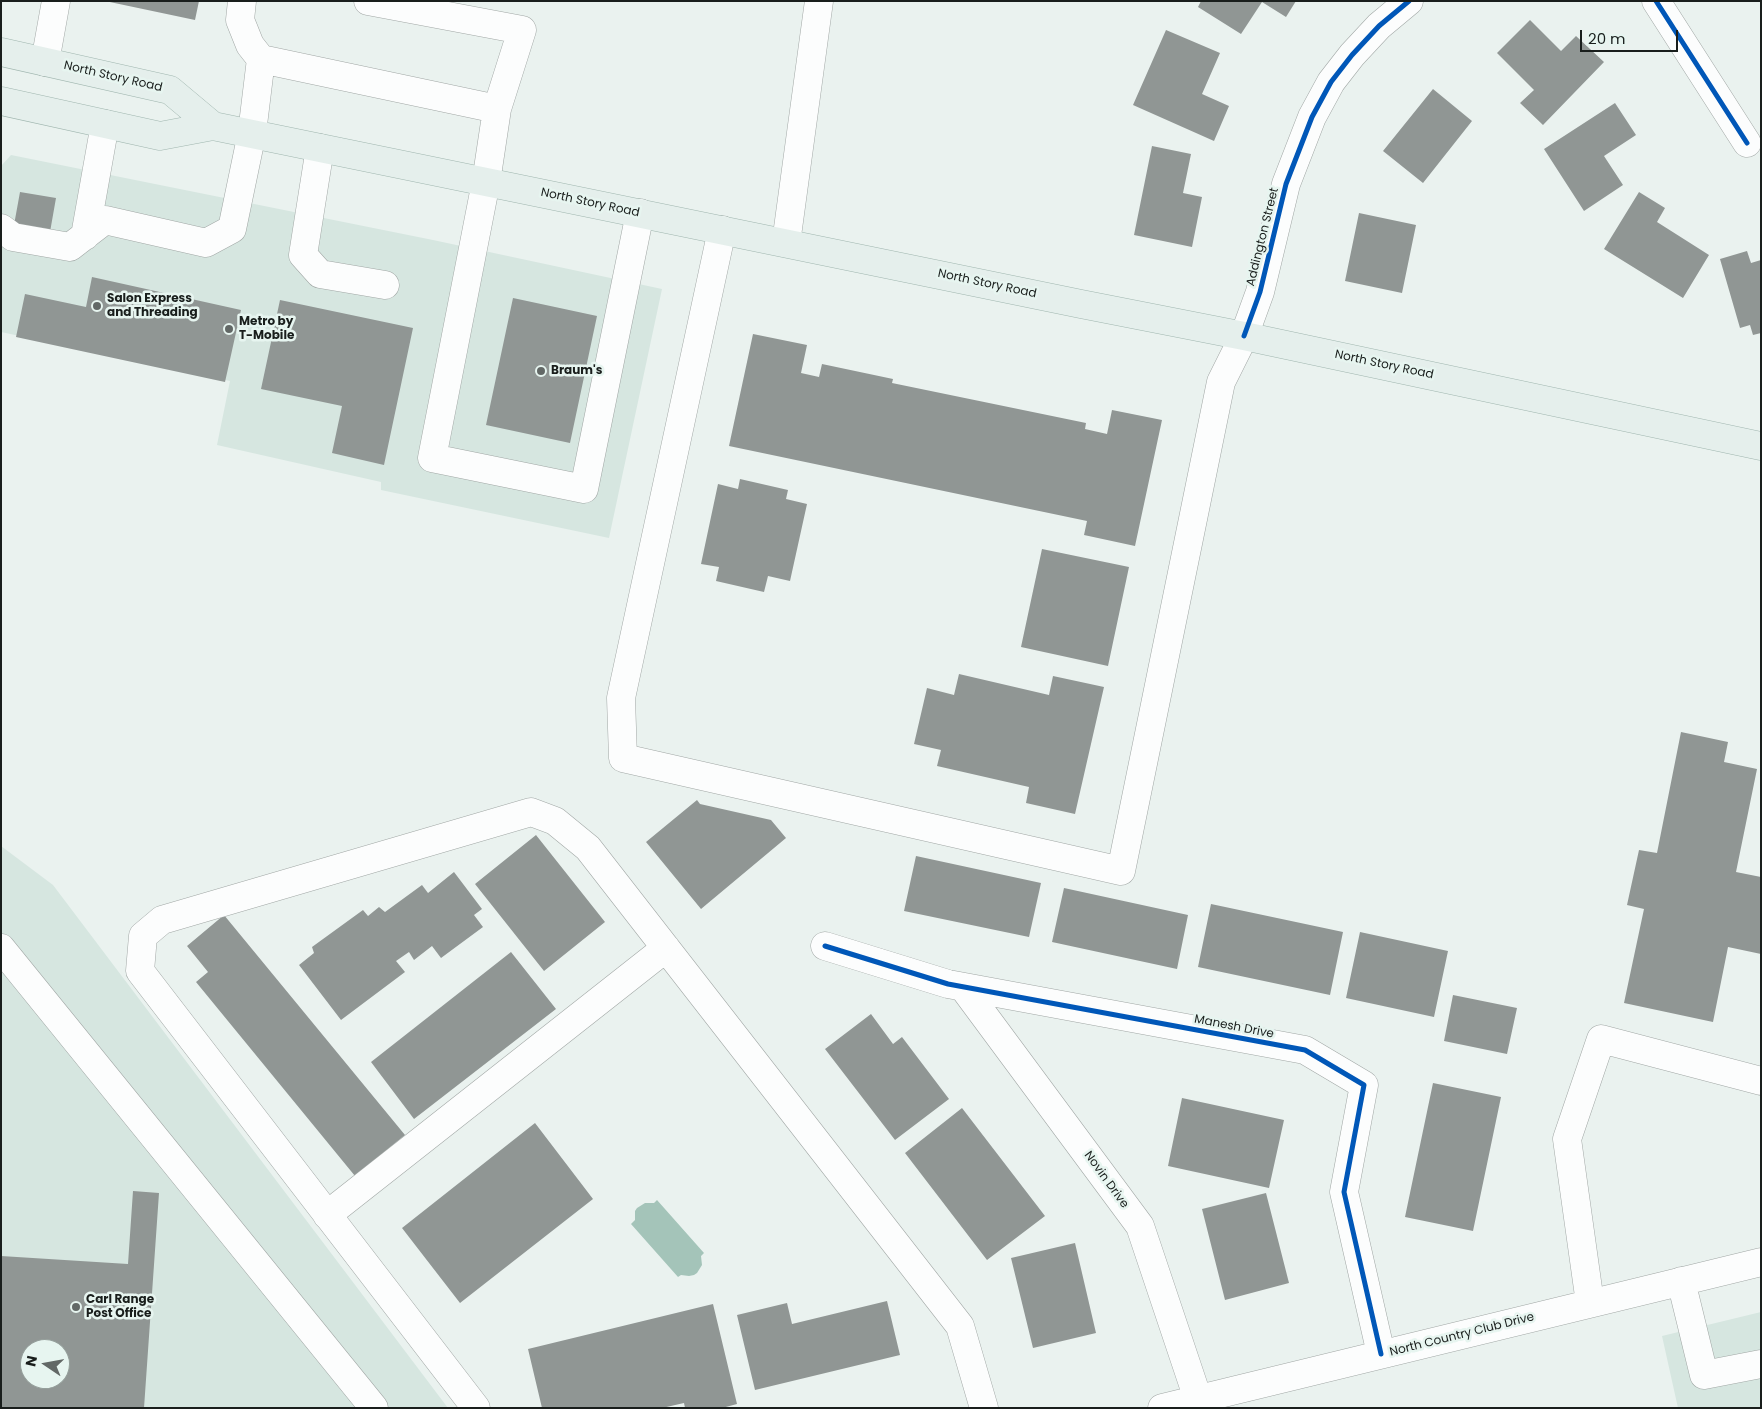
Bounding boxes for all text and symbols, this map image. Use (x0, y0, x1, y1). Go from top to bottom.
scale bar (1582, 20, 1680, 52)
text: 20 m (1588, 28, 1626, 49)
street label: North Story Road (62, 59, 164, 95)
street label: North Story Road (539, 186, 641, 220)
street label: Addington Street (1244, 186, 1282, 288)
street label: North Story Road (936, 267, 1038, 301)
place label: Salon Express and Threading (107, 292, 198, 320)
marker: Salon Express and Threading (91, 300, 103, 312)
place label: Metro by T-Mobile (239, 315, 294, 343)
marker: Metro by T-Mobile (223, 323, 235, 335)
street label: North Story Road (1333, 348, 1435, 382)
place label: Braum's (551, 364, 602, 378)
marker: Braum's (535, 365, 547, 377)
street label: Manesh Drive (1193, 1012, 1275, 1042)
street label: Novin Drive (1081, 1149, 1131, 1211)
place label: Carl Range Post Office (86, 1293, 154, 1321)
marker: Carl Range Post Office (70, 1301, 82, 1313)
street label: North Country Club Drive (1388, 1310, 1536, 1360)
north arrow (20, 1339, 70, 1389)
text: N (20, 1354, 42, 1368)

